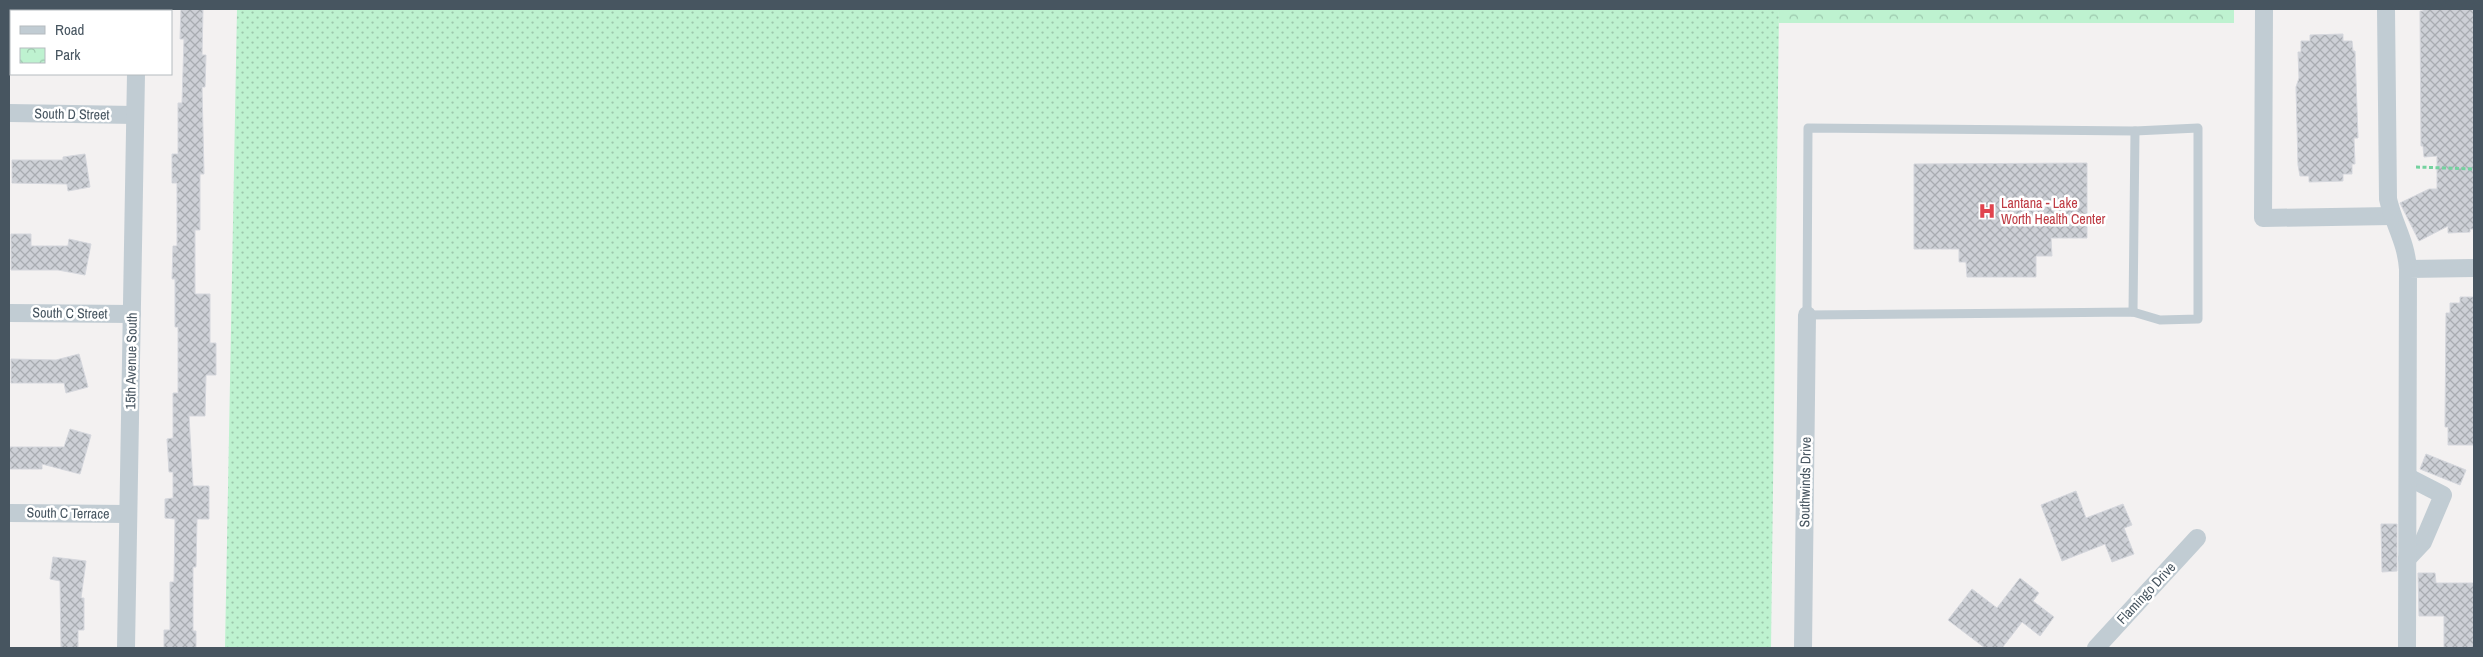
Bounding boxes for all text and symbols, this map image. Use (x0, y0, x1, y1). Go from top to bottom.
legend (10, 10, 172, 75)
text: Road (55, 19, 84, 40)
text: Park (55, 44, 81, 65)
street label: South D Street (34, 104, 110, 124)
place label: Lantana - Lake Worth Health Center (2001, 194, 2106, 228)
hospital icon: Lantana - Lake Worth Health Center (1977, 201, 1997, 221)
street label: South C Street (32, 303, 108, 323)
street label: 15th Avenue South (121, 312, 141, 410)
street label: Southwinds Drive (1795, 437, 1815, 527)
street label: South C Terrace (26, 503, 110, 523)
street label: Flamingo Drive (2113, 558, 2179, 628)

